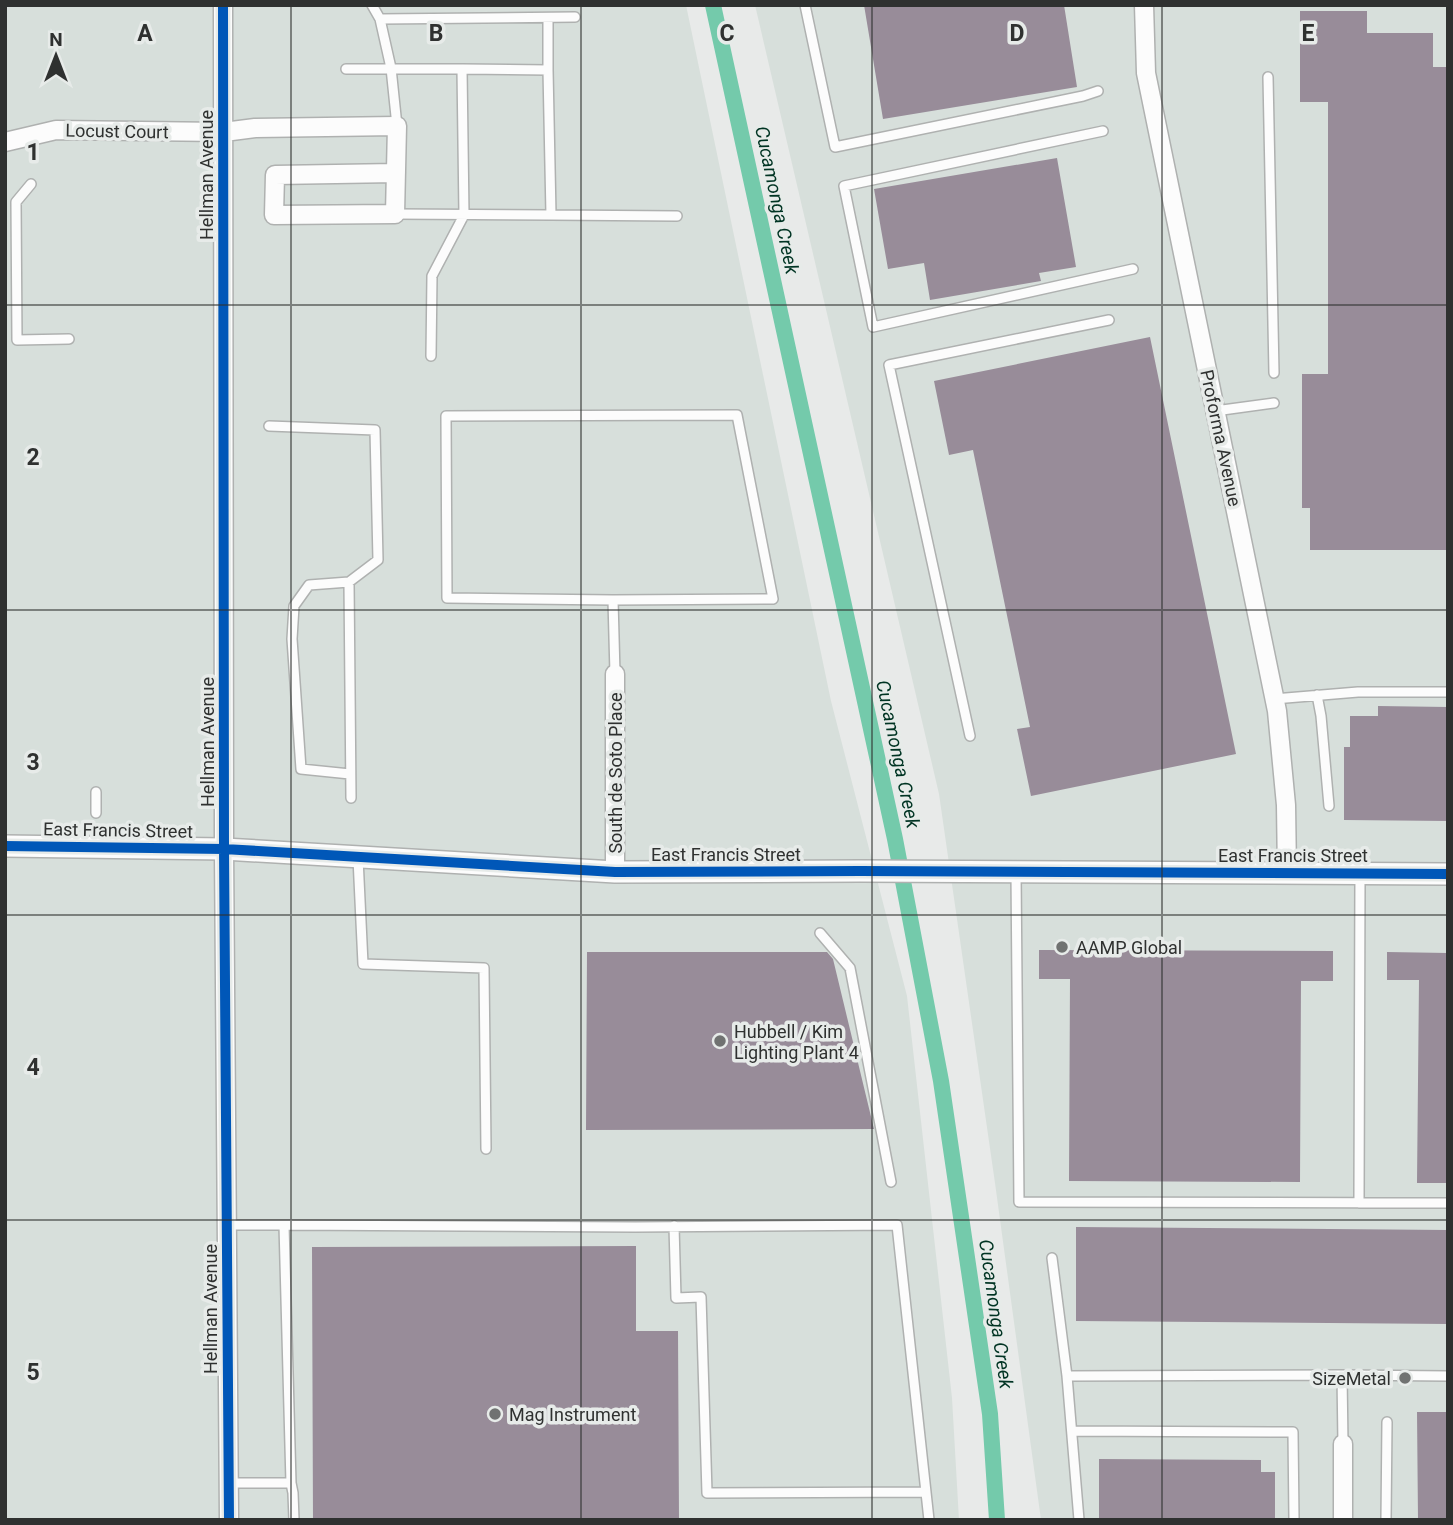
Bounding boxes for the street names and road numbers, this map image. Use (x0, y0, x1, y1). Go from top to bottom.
street label: Hellman Avenue (196, 110, 217, 240)
street label: Locust Court (65, 120, 169, 142)
street label: Proforma Avenue (1196, 368, 1246, 508)
street label: Hellman Avenue (197, 677, 218, 807)
street label: South de Soto Place (605, 692, 626, 854)
street label: East Francis Street (43, 818, 193, 842)
street label: East Francis Street (651, 844, 801, 865)
street label: East Francis Street (1218, 845, 1368, 866)
street label: Hellman Avenue (200, 1244, 221, 1374)

